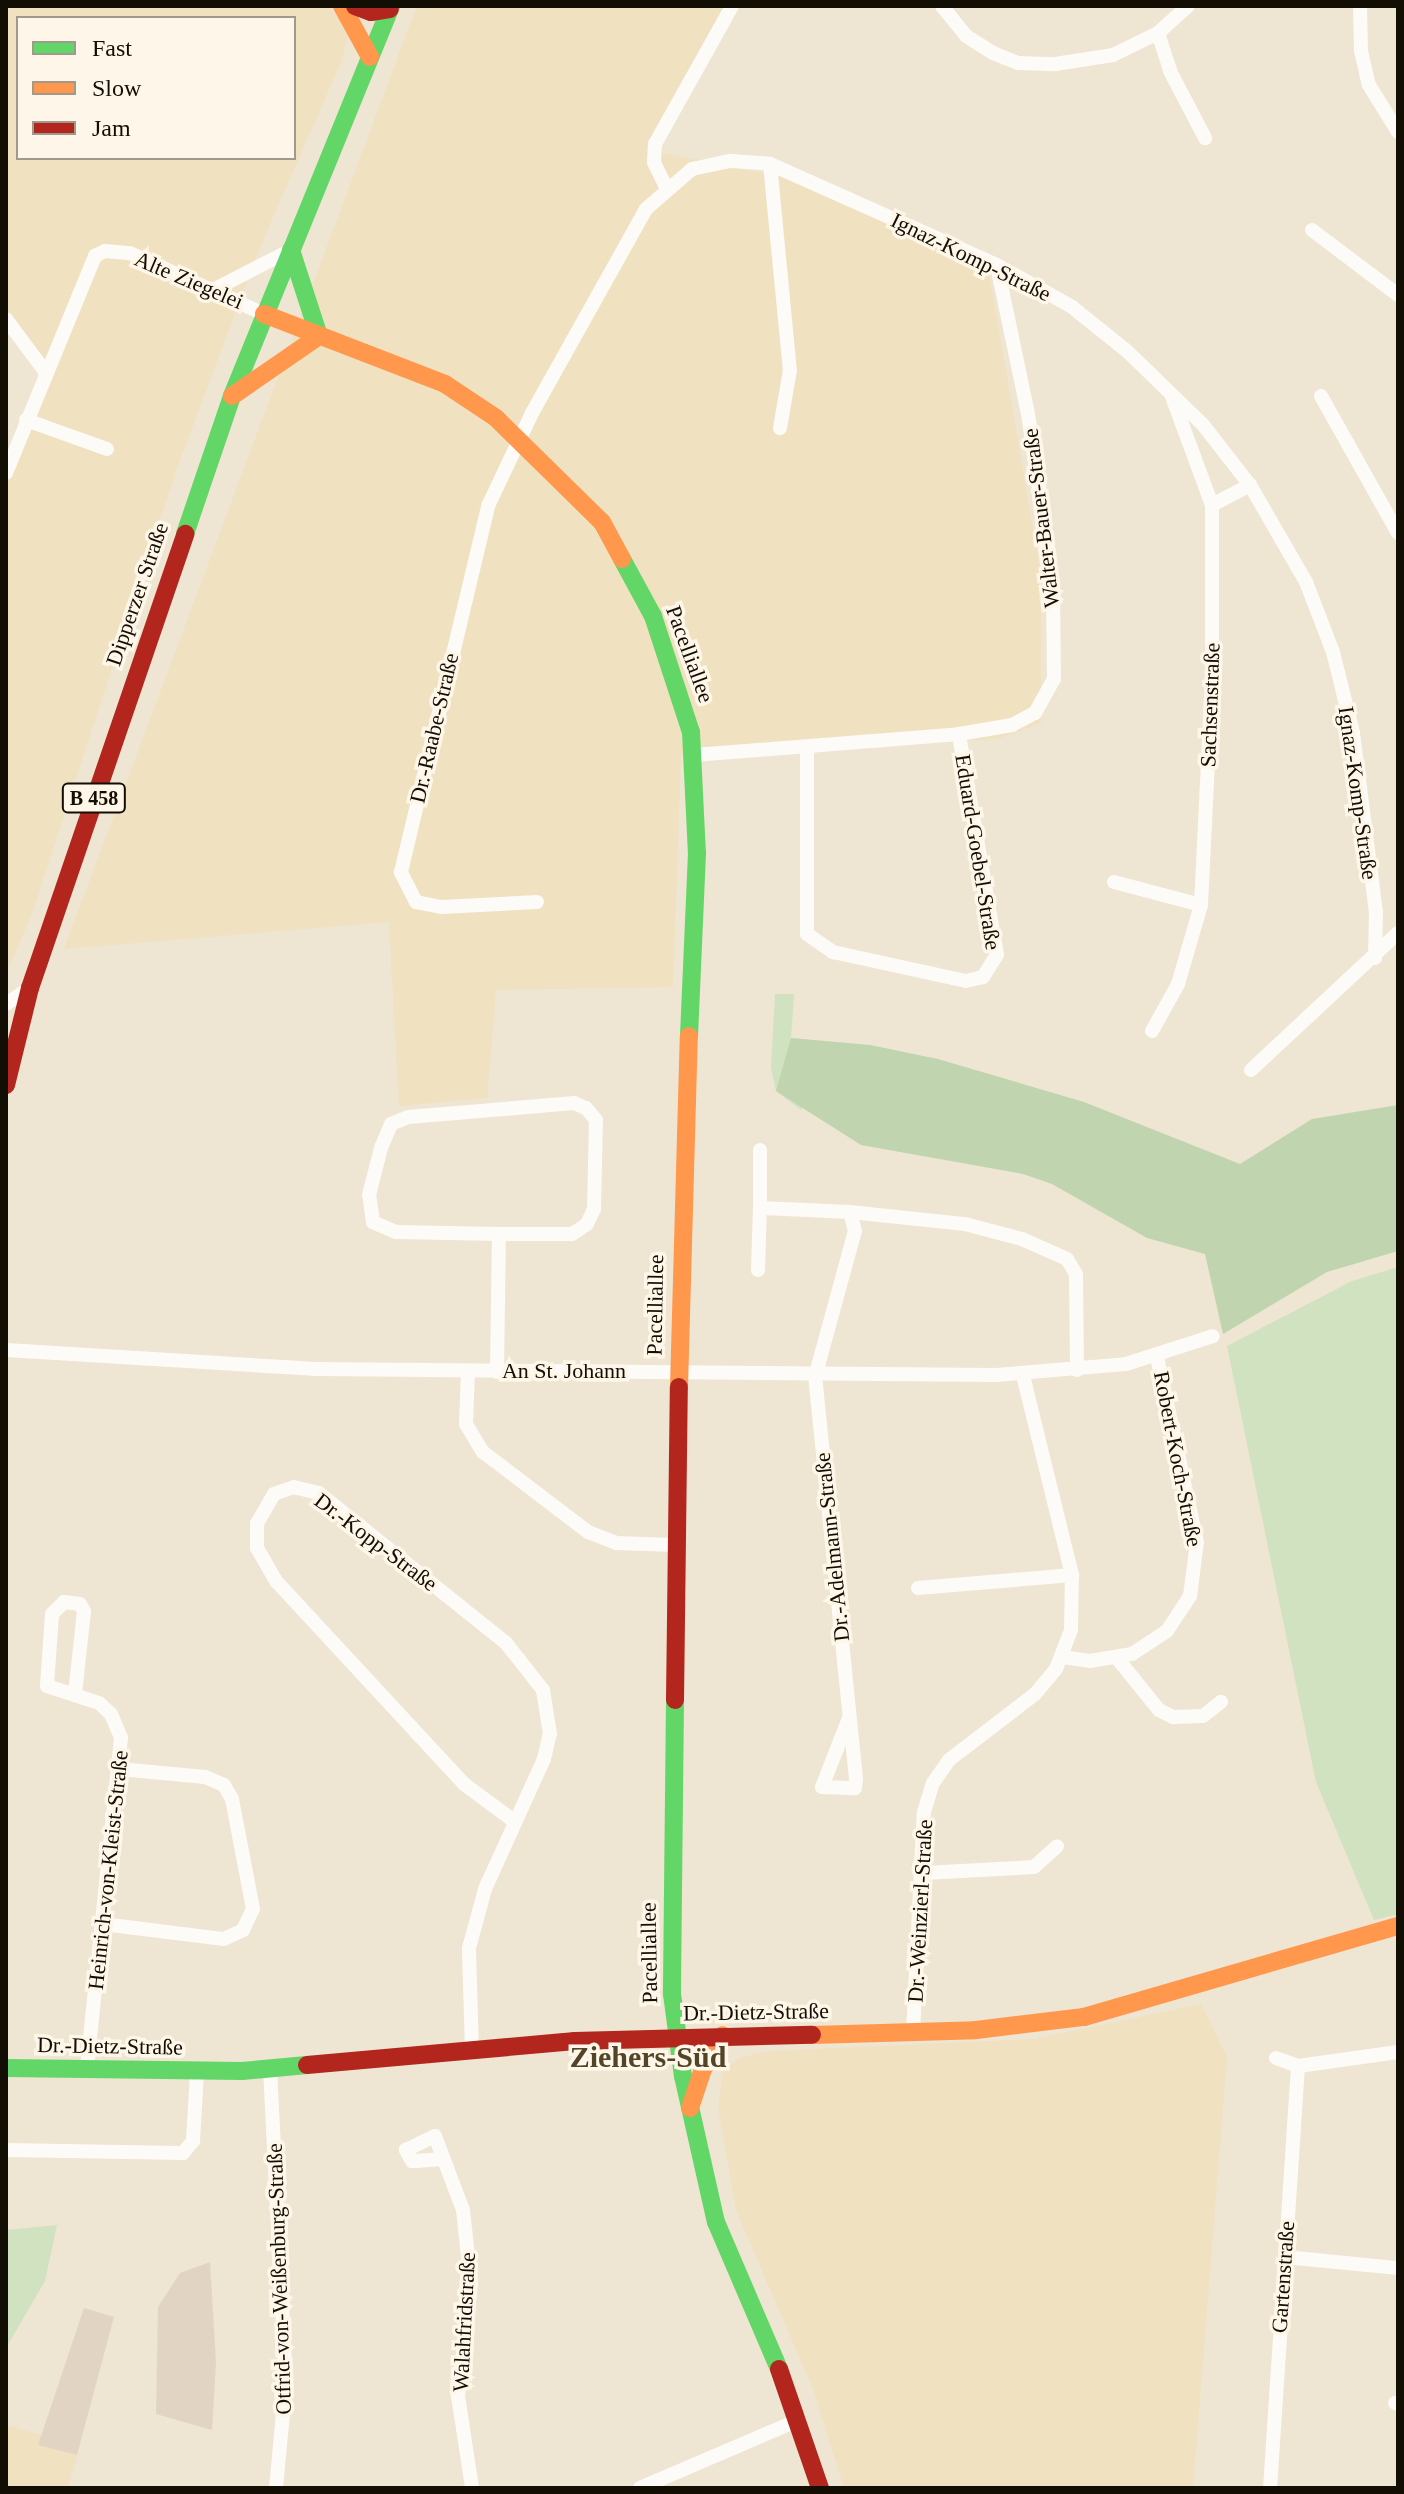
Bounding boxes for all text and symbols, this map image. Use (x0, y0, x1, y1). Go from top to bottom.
legend (16, 16, 296, 160)
text: Fast (92, 35, 132, 61)
text: Slow (92, 75, 141, 101)
text: Jam (92, 115, 131, 141)
street label: Ignaz-Komp-Straße (887, 207, 1055, 307)
street label: Alte Ziegelei (131, 245, 247, 315)
street label: Walter-Bauer-Straße (1017, 427, 1065, 609)
street label: Dipperzer Straße (100, 519, 174, 669)
street label: Pacelliallee (660, 602, 720, 706)
street label: Sachsenstraße (1195, 642, 1225, 768)
street label: Dr.-Raabe-Straße (404, 650, 464, 806)
street label: Ignaz-Komp-Straße (1333, 705, 1383, 881)
street label: Eduard-Goebel-Straße (949, 752, 1007, 952)
road number: B 458 (60, 782, 128, 814)
street label: Pacelliallee (641, 1254, 669, 1356)
street label: An St. Johann (502, 1358, 626, 1384)
street label: Robert-Koch-Straße (1148, 1369, 1208, 1549)
street label: Dr.-Adelmann-Straße (809, 1451, 855, 1643)
street label: Dr.-Kopp-Straße (309, 1487, 443, 1597)
street label: Heinrich-von-Kleist-Straße (82, 1749, 134, 1991)
street label: Dr.-Weinzierl-Straße (902, 1819, 938, 2003)
street label: Pacelliallee (635, 1902, 663, 2004)
street label: Dr.-Dietz-Straße (683, 1998, 829, 2026)
street label: Dr.-Dietz-Straße (37, 2032, 183, 2060)
district label: Ziehers-Süd (570, 2039, 726, 2075)
street label: Otfrid-von-Weißenburg-Straße (261, 2143, 297, 2415)
street label: Gartenstraße (1266, 2220, 1300, 2334)
street label: Walahfridstraße (447, 2251, 481, 2393)

